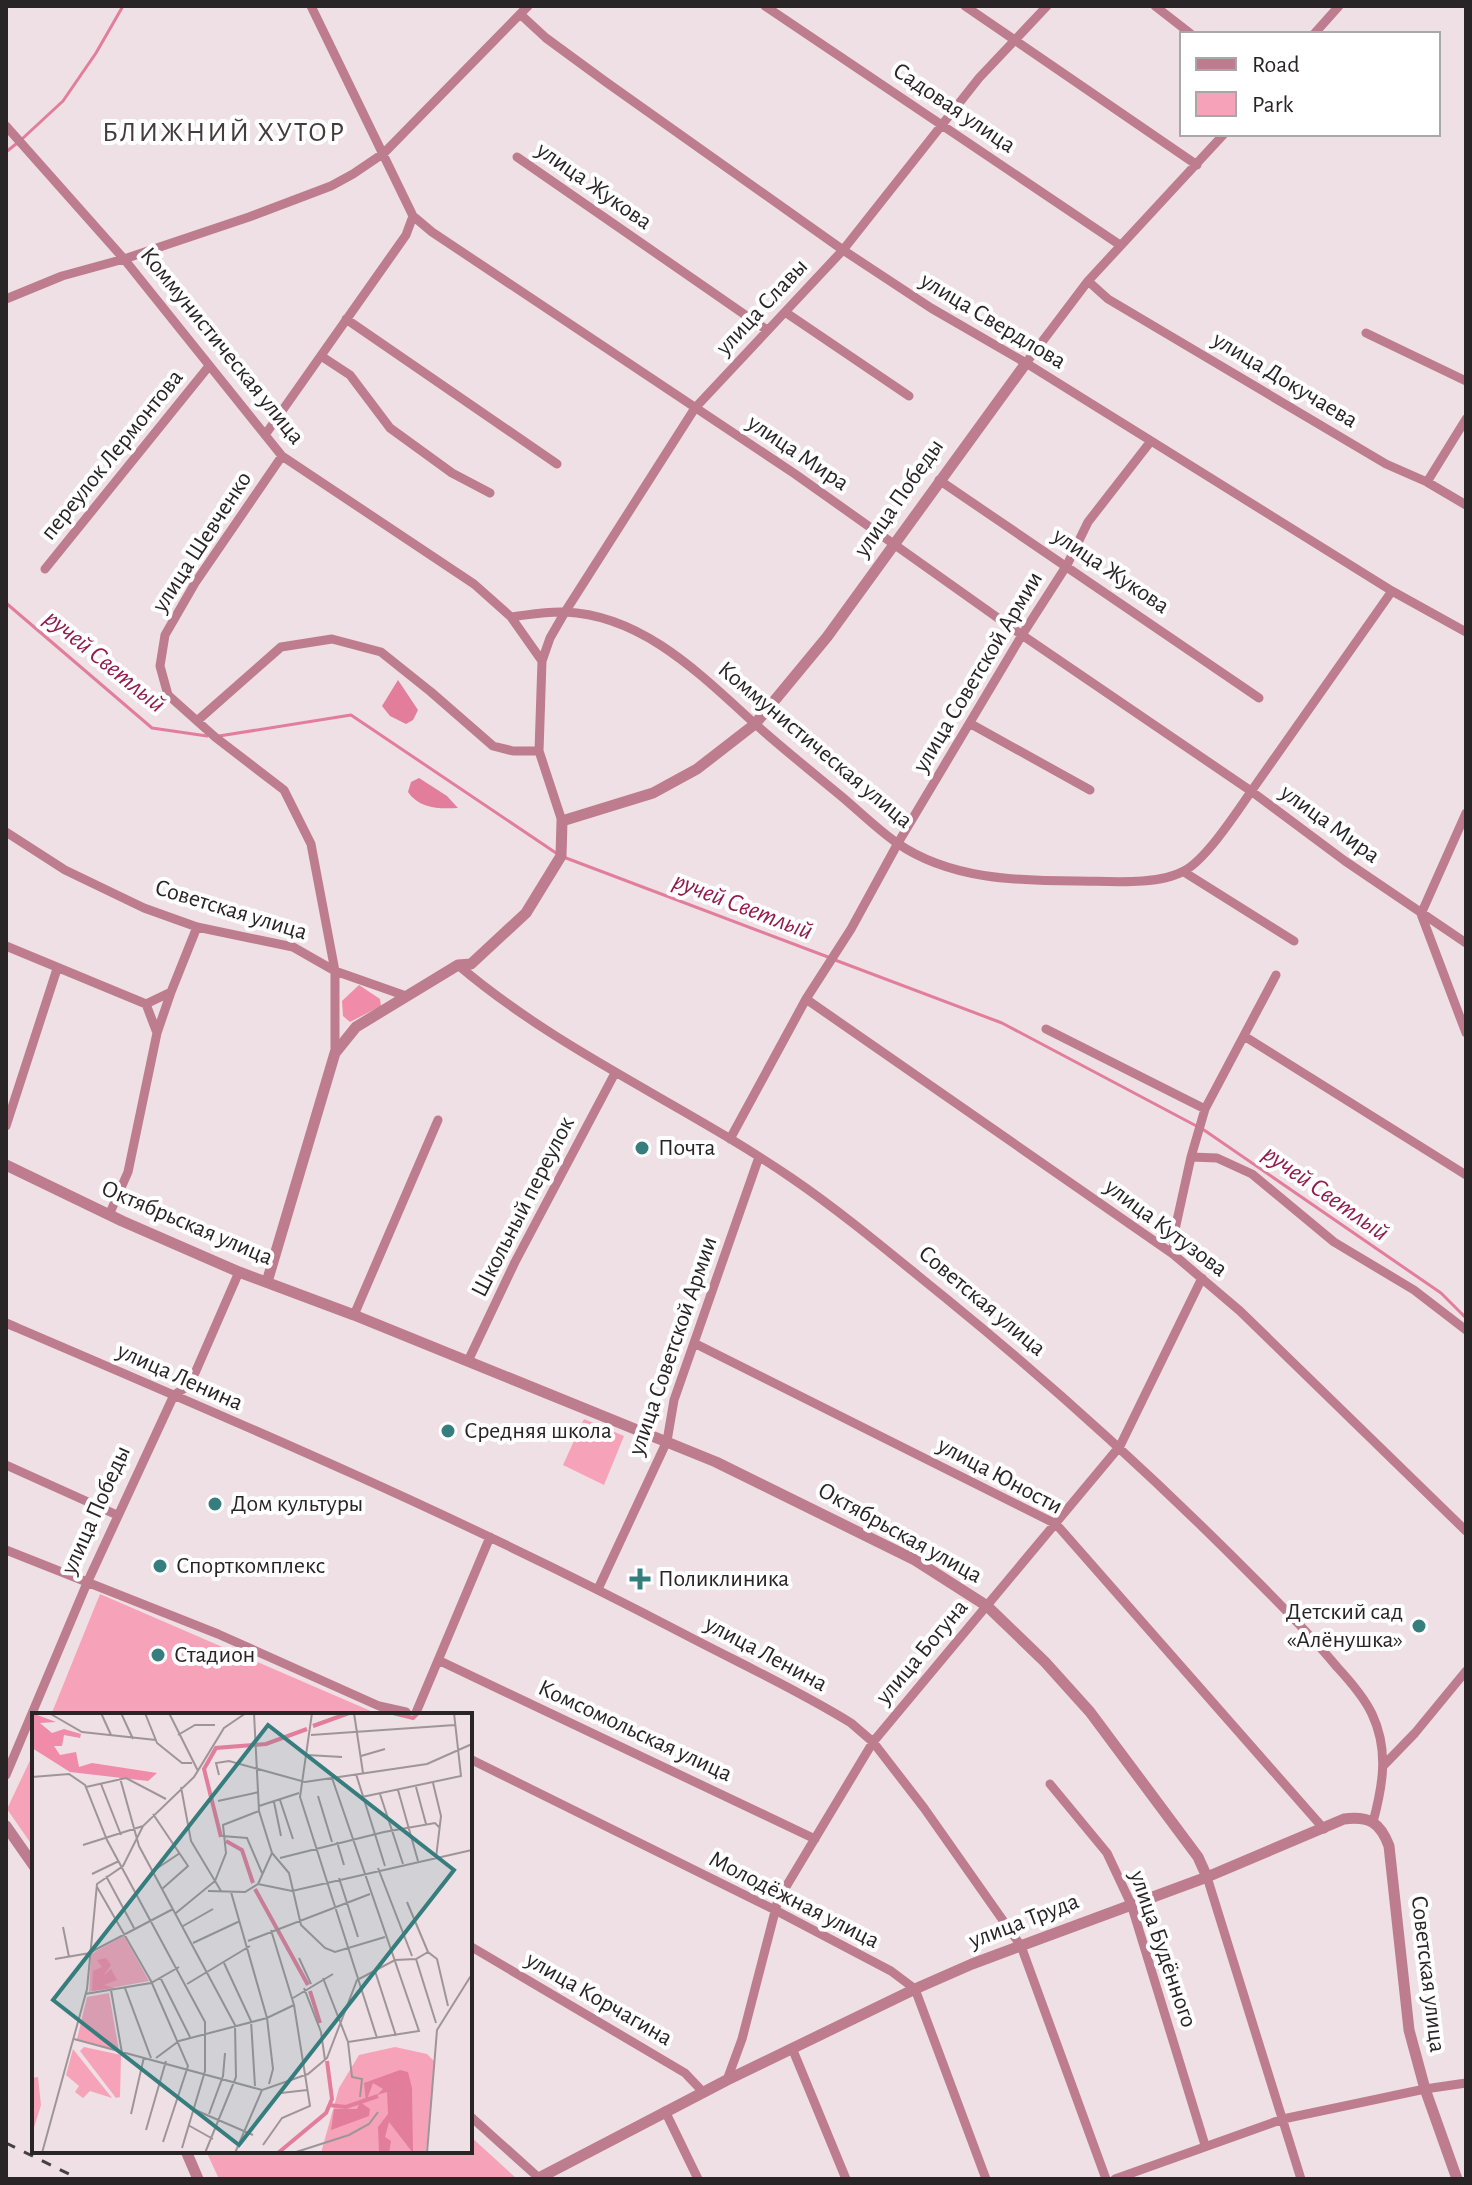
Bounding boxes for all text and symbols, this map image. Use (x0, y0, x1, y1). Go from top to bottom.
legend (1180, 32, 1440, 136)
text: Road (1252, 53, 1300, 77)
street label: Садовая улица (888, 58, 1020, 158)
text: Park (1252, 93, 1293, 117)
district label: БЛИЖНИЙ ХУТОР (102, 118, 346, 147)
street label: улица Жукова (531, 137, 656, 234)
street label: Коммунистическая улица (135, 243, 309, 449)
street label: улица Славы (711, 254, 812, 361)
street label: улица Свердлова (915, 268, 1070, 374)
street label: улица Докучаева (1207, 327, 1362, 433)
street label: переулок Лермонтова (36, 365, 188, 545)
street label: улица Мира (742, 410, 853, 496)
street label: улица Победы (849, 435, 948, 562)
street label: улица Шевченко (147, 467, 256, 617)
street label: улица Жукова (1048, 523, 1174, 619)
street label: улица Советской Армии (908, 567, 1047, 777)
water label: ручей Светлый (40, 605, 170, 717)
street label: Коммунистическая улица (713, 657, 917, 833)
street label: улица Мира (1275, 779, 1384, 868)
water label: ручей Светлый (670, 868, 816, 944)
street label: Советская улица (152, 875, 310, 945)
street label: Школьный переулок (467, 1113, 579, 1301)
place label: Почта (658, 1136, 715, 1160)
marker: Почта (633, 1139, 651, 1157)
water label: ручей Светлый (1258, 1140, 1394, 1246)
street label: улица Кутузова (1099, 1174, 1232, 1282)
street label: Октябрьская улица (98, 1176, 276, 1270)
street label: улица Советской Армии (624, 1234, 722, 1459)
street label: Советская улица (914, 1241, 1050, 1361)
street label: улица Ленина (113, 1338, 246, 1415)
place label: Средняя школа (464, 1419, 612, 1443)
marker: Средняя школа (439, 1422, 457, 1440)
street label: улица Юности (933, 1433, 1066, 1519)
street label: улица Победы (57, 1442, 135, 1579)
street label: Октябрьская улица (814, 1478, 986, 1588)
place label: Дом культуры (231, 1492, 363, 1516)
marker: Дом культуры (206, 1495, 224, 1513)
place label: Спорткомплекс (176, 1554, 325, 1578)
marker: Спорткомплекс (151, 1557, 169, 1575)
place label: Поликлиника (658, 1567, 789, 1591)
marker: Поликлиника (629, 1568, 651, 1590)
street label: улица Богуна (871, 1595, 973, 1710)
place label: Детский сад «Алёнушка» (1286, 1600, 1403, 1652)
street label: улица Ленина (700, 1611, 831, 1696)
marker: Детский сад «Алёнушка» (1410, 1617, 1428, 1635)
place label: Стадион (174, 1643, 255, 1667)
marker: Стадион (149, 1646, 167, 1664)
street label: Комсомольская улица (534, 1676, 736, 1786)
inset map (32, 1713, 472, 2153)
street label: Молодёжная улица (705, 1847, 883, 1953)
street label: улица Будённого (1125, 1867, 1201, 2030)
street label: улица Труда (965, 1889, 1082, 1953)
street label: Советская улица (1406, 1894, 1450, 2054)
street label: улица Корчагина (521, 1947, 676, 2051)

